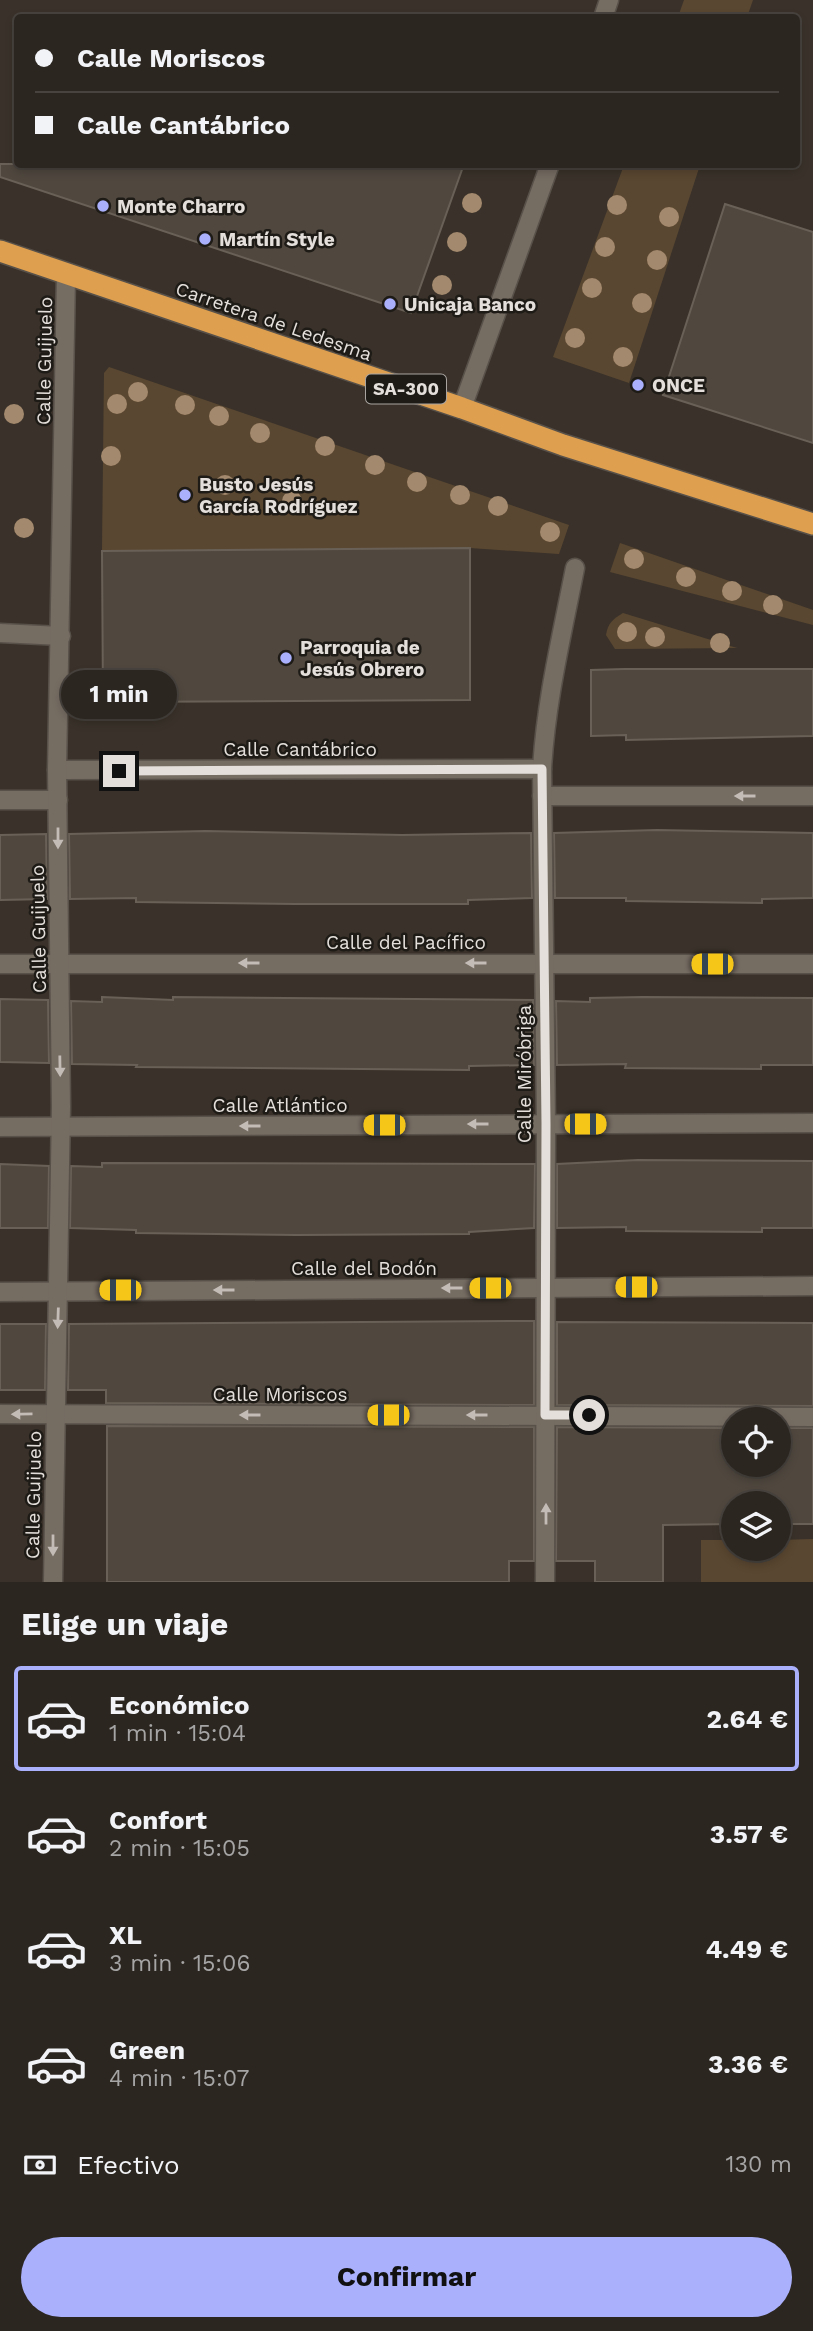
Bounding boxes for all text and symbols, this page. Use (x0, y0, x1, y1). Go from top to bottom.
text: Calle Moriscos (77, 43, 265, 73)
text: Calle Cantábrico (77, 110, 290, 140)
place label: Monte Charro (117, 195, 245, 218)
marker: Monte Charro (95, 198, 111, 214)
place label: Martín Style (219, 228, 335, 251)
marker: Martín Style (197, 231, 213, 247)
street label: Carretera de Ledesma (173, 277, 375, 366)
place label: Unicaja Banco (404, 293, 536, 316)
marker: Unicaja Banco (382, 296, 398, 312)
street label: Calle Guijuelo (32, 297, 57, 425)
road number: SA-300 (366, 374, 446, 404)
place label: ONCE (652, 374, 705, 397)
marker: ONCE (630, 377, 646, 393)
place label: Busto Jesús García Rodríguez (199, 473, 358, 518)
marker: Busto Jesús García Rodríguez (177, 487, 193, 503)
place label: Parroquia de Jesús Obrero (300, 636, 425, 681)
marker: Parroquia de Jesús Obrero (278, 650, 294, 666)
callout: 1 min (61, 670, 177, 718)
text: 1 min (89, 681, 149, 708)
street label: Calle Cantábrico (223, 738, 377, 761)
route end (103, 755, 135, 787)
one-way arrow (734, 790, 756, 802)
one-way arrow (52, 827, 64, 849)
street label: Calle Guijuelo (26, 865, 51, 993)
street label: Calle del Pacífico (326, 931, 486, 954)
car (692, 954, 734, 975)
one-way arrow (238, 957, 260, 969)
one-way arrow (465, 957, 487, 969)
street label: Calle Miróbriga (513, 1004, 536, 1143)
one-way arrow (54, 1055, 66, 1077)
street label: Calle Atlántico (212, 1094, 348, 1117)
car (565, 1114, 607, 1135)
car (364, 1115, 406, 1136)
one-way arrow (466, 1118, 488, 1130)
one-way arrow (239, 1120, 261, 1132)
street label: Calle del Bodón (291, 1257, 437, 1280)
car (616, 1277, 658, 1298)
car (470, 1278, 512, 1299)
car (100, 1280, 142, 1301)
one-way arrow (441, 1282, 463, 1294)
one-way arrow (213, 1284, 235, 1296)
one-way arrow (53, 1307, 64, 1329)
street label: Calle Moriscos (212, 1383, 348, 1406)
route start (573, 1399, 605, 1431)
car (368, 1405, 410, 1426)
map controls (721, 1407, 791, 1561)
button: locate (721, 1407, 791, 1477)
one-way arrow (11, 1408, 33, 1420)
one-way arrow (238, 1409, 260, 1421)
one-way arrow (466, 1409, 488, 1421)
street label: Calle Guijuelo (21, 1431, 46, 1559)
button: layers (721, 1491, 791, 1561)
one-way arrow (540, 1503, 552, 1525)
one-way arrow (48, 1534, 59, 1556)
text: Elige un viaje (21, 1605, 228, 1643)
icon: car (25, 1687, 88, 1750)
text: Económico (109, 1690, 250, 1720)
text: 2.64 € (707, 1704, 788, 1734)
text: 1 min · 15:04 (109, 1720, 246, 1747)
icon: car (25, 1802, 88, 1865)
text: Confort (109, 1805, 207, 1835)
text: 3.57 € (710, 1819, 788, 1849)
text: 2 min · 15:05 (109, 1835, 250, 1862)
icon: car (25, 1917, 88, 1980)
text: XL (109, 1920, 142, 1950)
text: 4.49 € (705, 1934, 788, 1964)
text: 3 min · 15:06 (109, 1950, 250, 1977)
icon: car (25, 2032, 88, 2095)
text: Green (109, 2035, 185, 2065)
text: 3.36 € (708, 2049, 788, 2079)
text: 4 min · 15:07 (109, 2065, 250, 2092)
icon: cash (21, 2146, 59, 2184)
text: Efectivo (77, 2150, 180, 2180)
text: 130 m (726, 2151, 792, 2178)
button: Confirmar (21, 2237, 792, 2317)

